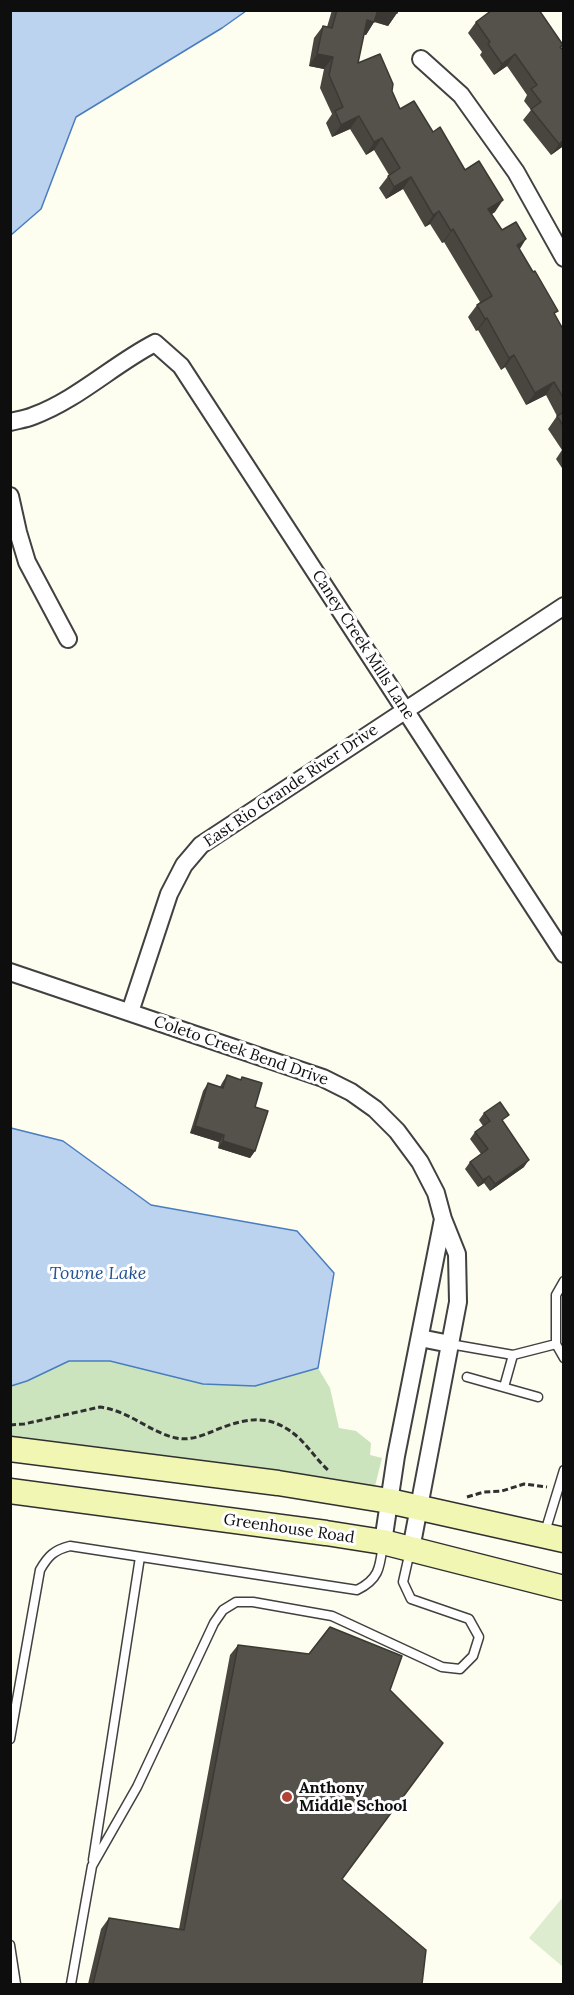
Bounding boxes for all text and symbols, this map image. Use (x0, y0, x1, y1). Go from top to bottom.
street label: Caney Creek Mills Lane (308, 567, 418, 723)
street label: East Rio Grande River Drive (200, 720, 382, 852)
street label: Coleto Creek Bend Drive (151, 1012, 331, 1090)
water label: Towne Lake (50, 1263, 146, 1285)
street label: Greenhouse Road (222, 1510, 356, 1548)
place label: Anthony Middle School (299, 1778, 407, 1816)
marker: Anthony Middle School (280, 1790, 294, 1804)

